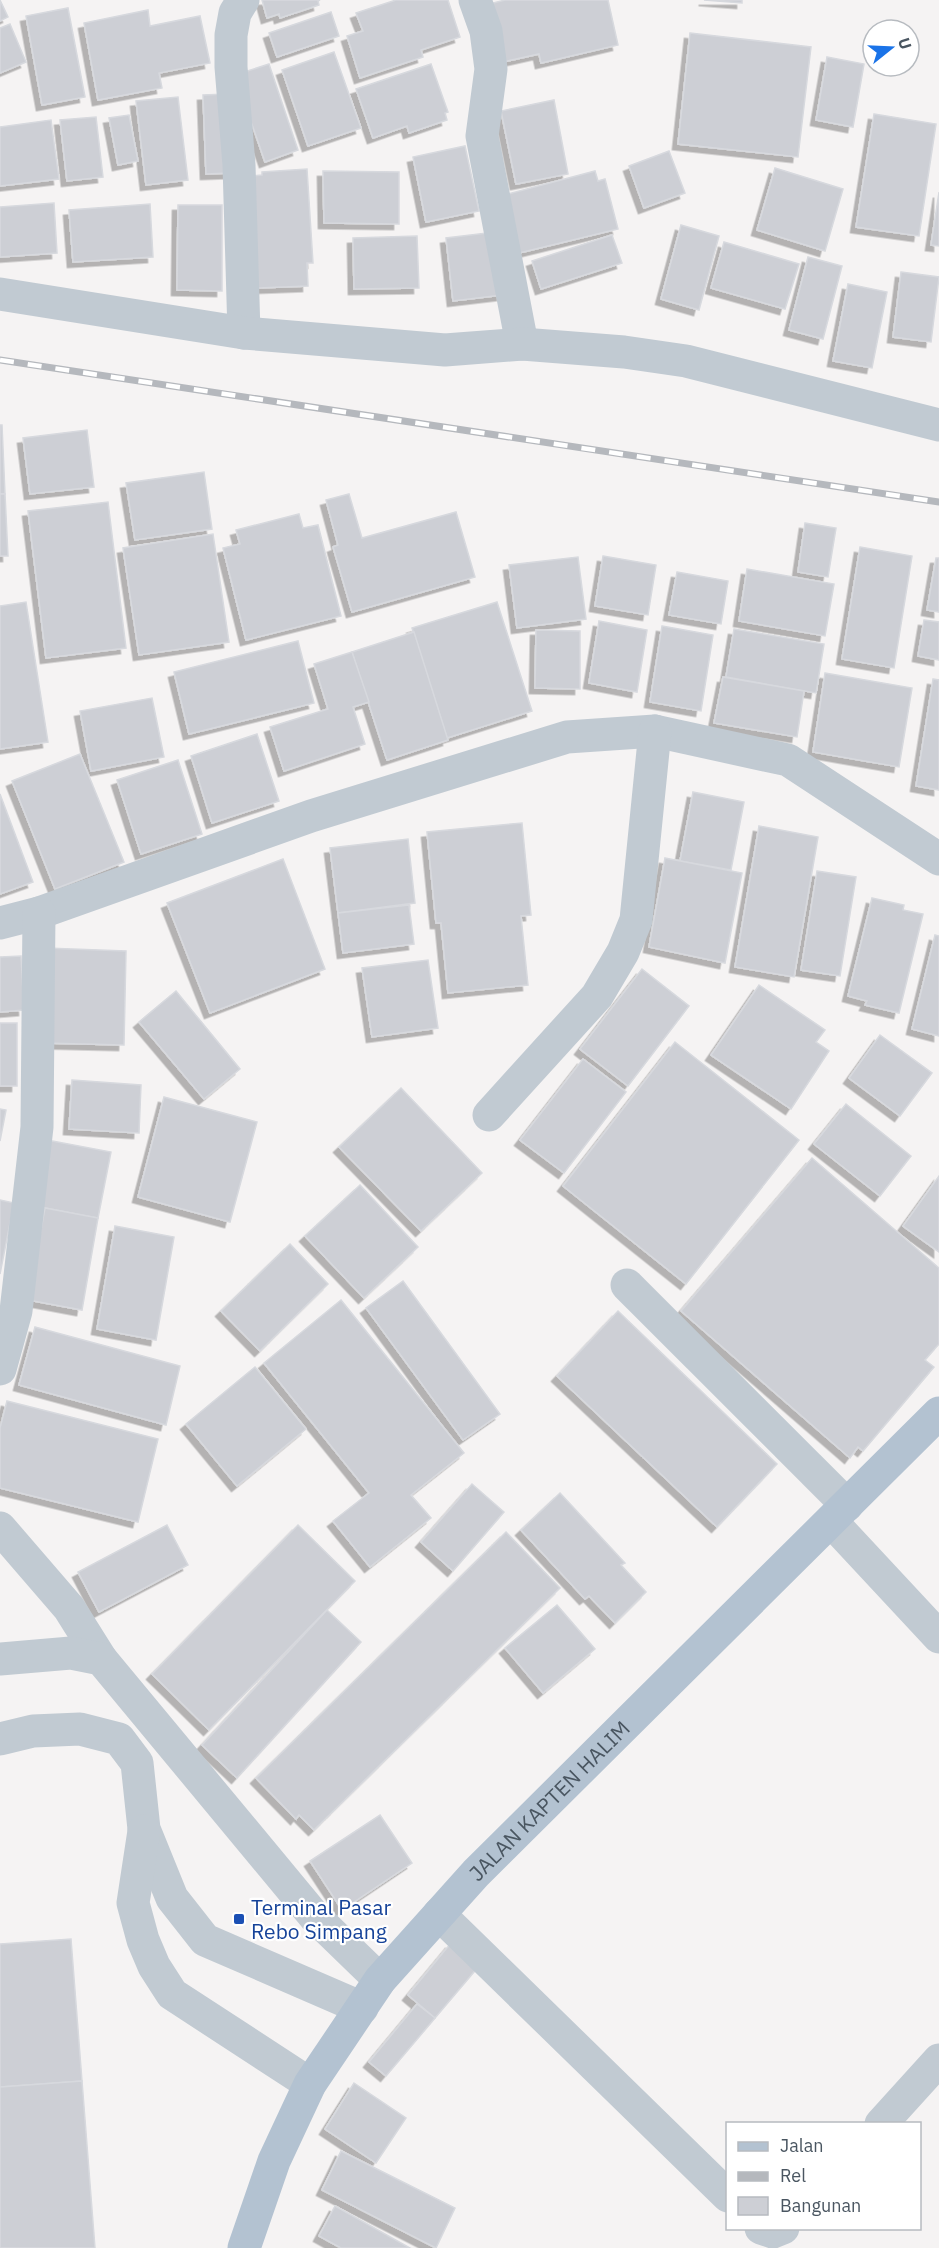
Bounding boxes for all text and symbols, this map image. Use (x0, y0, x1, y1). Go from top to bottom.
north arrow (861, 18, 921, 78)
text: U (894, 35, 916, 52)
street label: JALAN KAPTEN HALIM (462, 1714, 636, 1887)
place label: Terminal Pasar Rebo Simpang (251, 1893, 391, 1945)
marker: Terminal Pasar Rebo Simpang (232, 1912, 246, 1926)
legend (726, 2122, 921, 2230)
text: Jalan (780, 2134, 824, 2157)
text: Rel (780, 2164, 806, 2187)
text: Bangunan (780, 2194, 861, 2217)

